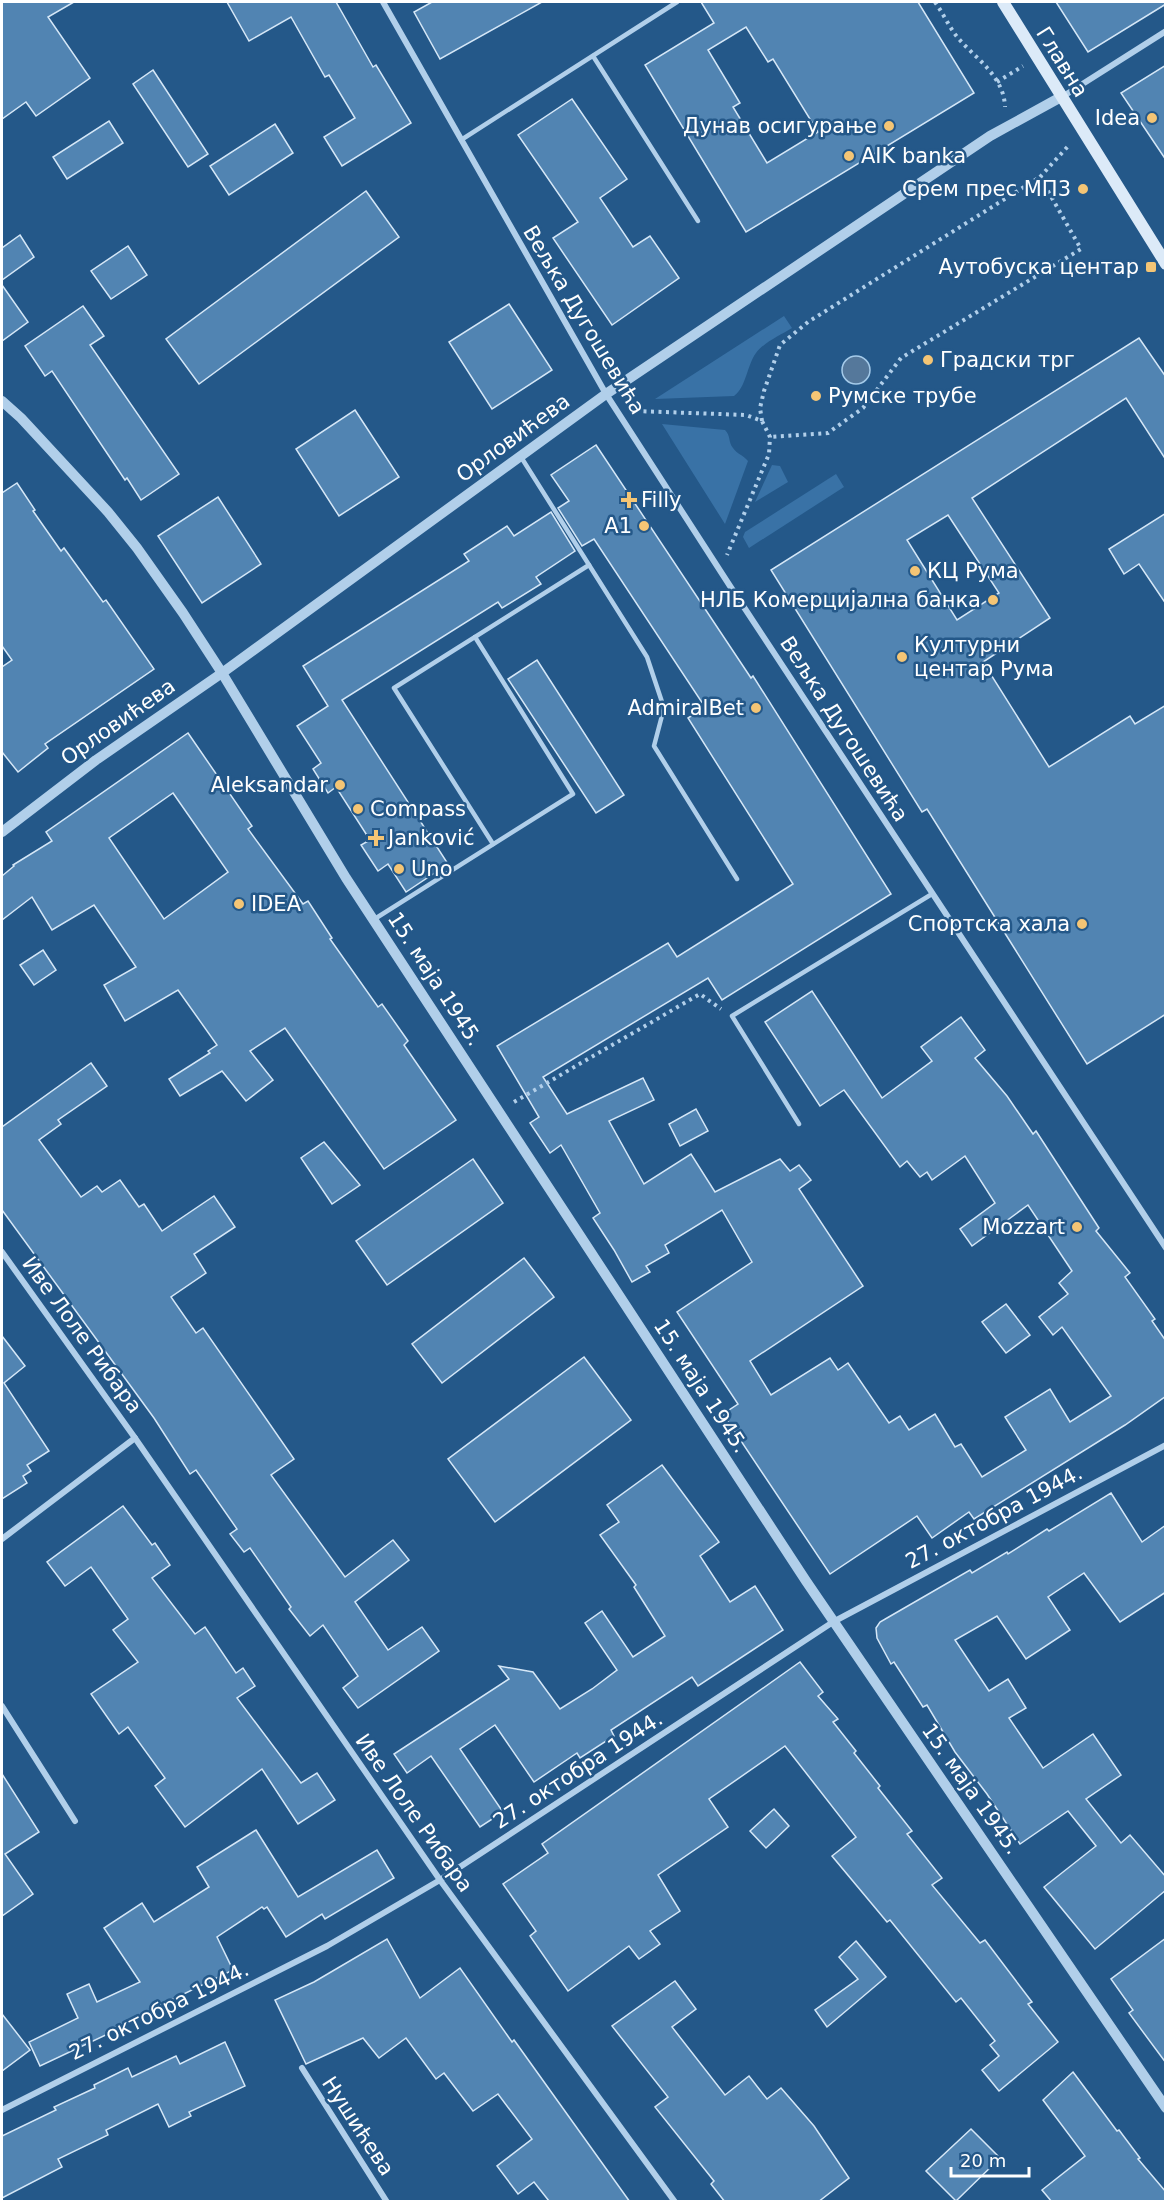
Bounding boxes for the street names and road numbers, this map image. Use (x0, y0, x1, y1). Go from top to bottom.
street label: Главна (1031, 23, 1093, 101)
street label: Вељка Дугошевића (518, 221, 650, 419)
street label: Орловићева (452, 389, 574, 487)
street label: Вељка Дугошевића (775, 632, 913, 826)
street label: Орловићева (56, 674, 180, 770)
street label: 15. маја 1945. (383, 908, 487, 1050)
street label: Иве Лоле Рибара (17, 1252, 147, 1418)
street label: 15. маја 1945. (649, 1315, 753, 1457)
street label: 27. октобра 1944. (902, 1460, 1086, 1574)
street label: 27. октобра 1944. (489, 1706, 667, 1834)
street label: 15. маја 1945. (917, 1719, 1025, 1859)
street label: Иве Лоле Рибара (350, 1729, 478, 1897)
street label: 27. октобра 1944. (65, 1957, 253, 2065)
street label: Нушићева (317, 2072, 399, 2180)

